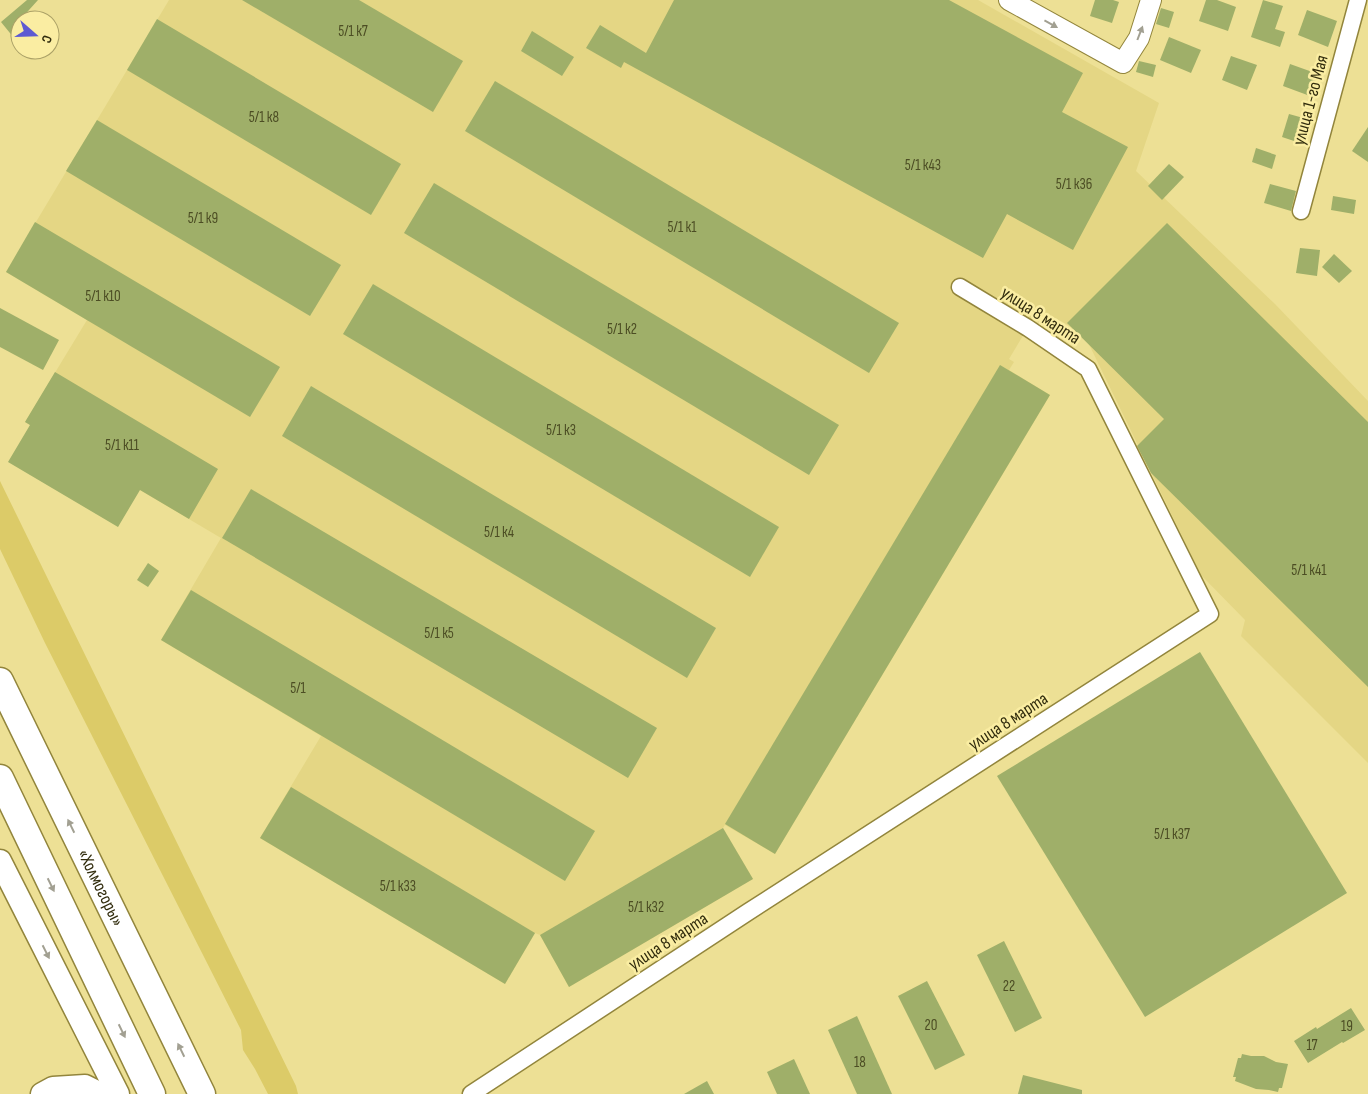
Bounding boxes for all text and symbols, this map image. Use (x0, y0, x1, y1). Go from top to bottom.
north arrow (10, 10, 60, 60)
one-way arrow (1045, 19, 1058, 28)
house number: 5/1 к7 (338, 22, 368, 41)
one-way arrow (1136, 25, 1144, 40)
text: С (38, 33, 56, 46)
street label: улица 1-го Мая (1288, 53, 1333, 148)
house number: 5/1 к8 (249, 108, 279, 127)
house number: 5/1 к43 (905, 156, 941, 175)
house number: 5/1 к36 (1056, 175, 1092, 194)
house number: 5/1 к9 (188, 209, 218, 228)
house number: 5/1 к1 (668, 218, 697, 237)
street label: улица 8 марта (997, 282, 1084, 349)
house number: 5/1 к10 (85, 287, 121, 306)
house number: 5/1 к2 (607, 320, 637, 339)
house number: 5/1 к3 (546, 421, 576, 440)
house number: 5/1 к11 (105, 436, 140, 455)
house number: 5/1 к4 (484, 523, 514, 542)
house number: 5/1 к41 (1291, 561, 1327, 580)
house number: 5/1 к5 (424, 624, 454, 643)
house number: 5/1 (290, 679, 307, 698)
street label: улица 8 марта (965, 688, 1052, 755)
one-way arrow (67, 819, 75, 833)
house number: 5/1 к37 (1154, 825, 1190, 844)
street label: «Холмогоры» (73, 846, 128, 930)
house number: 5/1 к33 (380, 877, 416, 896)
one-way arrow (48, 878, 56, 892)
house number: 5/1 к32 (628, 898, 664, 917)
street label: улица 8 марта (625, 908, 712, 975)
one-way arrow (42, 944, 50, 959)
house number: 22 (1003, 977, 1015, 996)
house number: 20 (925, 1016, 937, 1035)
house number: 19 (1341, 1017, 1353, 1036)
one-way arrow (118, 1024, 126, 1038)
house number: 17 (1306, 1036, 1318, 1055)
one-way arrow (177, 1043, 185, 1057)
house number: 18 (854, 1053, 866, 1072)

